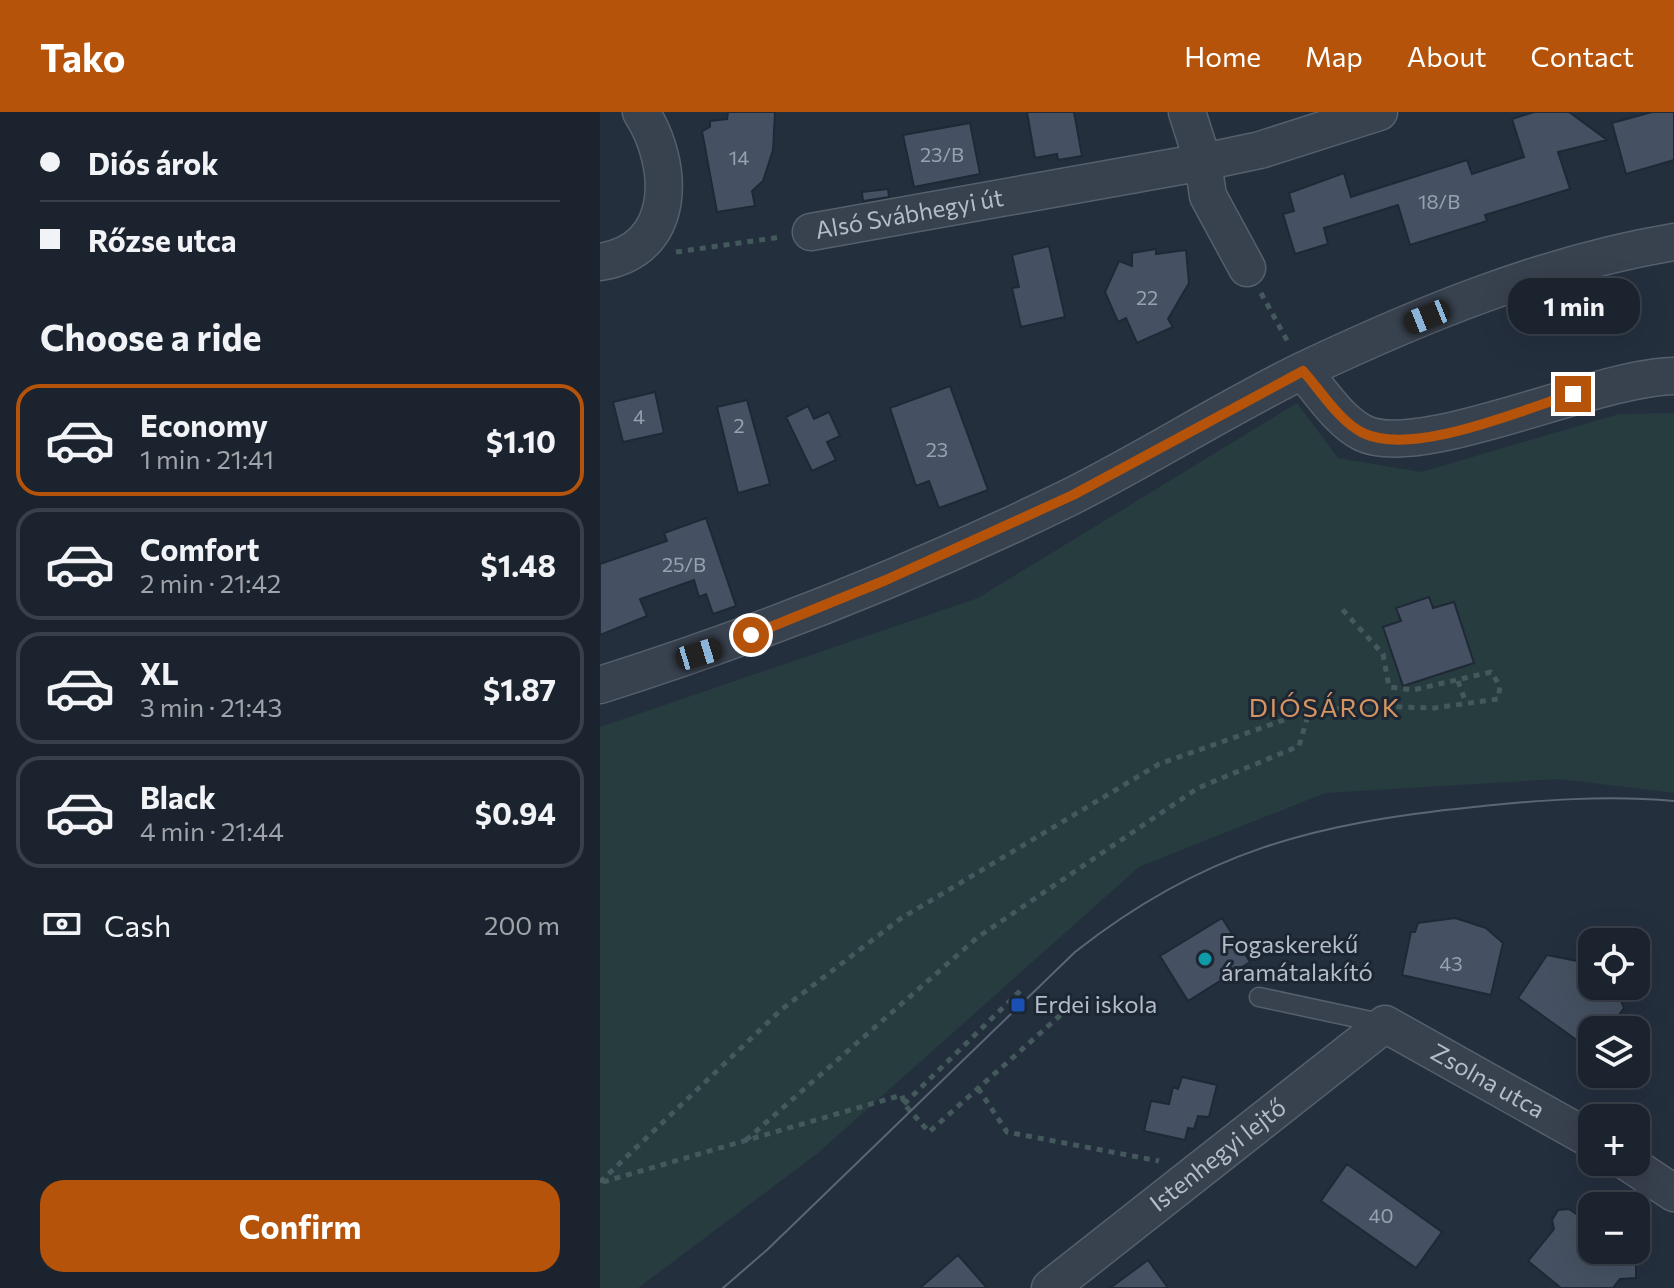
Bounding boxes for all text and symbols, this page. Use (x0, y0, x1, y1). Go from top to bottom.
text: Tako (40, 33, 125, 80)
text: Home (1184, 39, 1261, 73)
text: Map (1305, 39, 1363, 73)
text: About (1407, 39, 1487, 73)
text: Contact (1531, 39, 1634, 73)
house number: 23/B (920, 142, 964, 166)
text: Diós árok (88, 144, 218, 181)
house number: 14 (729, 145, 749, 169)
street label: Alsó Svábhegyi út (813, 182, 1006, 244)
house number: 18/B (1418, 189, 1460, 213)
text: Rőzse utca (88, 221, 236, 258)
callout: 1 min (1507, 278, 1639, 334)
house number: 22 (1136, 285, 1158, 309)
text: 1 min (1543, 290, 1605, 321)
car (1400, 297, 1454, 337)
text: Choose a ride (40, 314, 261, 358)
route end (1555, 376, 1591, 412)
icon: car (44, 404, 116, 476)
house number: 4 (633, 404, 645, 428)
text: Economy (140, 406, 268, 443)
house number: 2 (733, 413, 745, 437)
text: $1.10 (486, 422, 556, 459)
house number: 23 (926, 437, 948, 461)
text: 1 min · 21:41 (140, 443, 274, 474)
icon: car (44, 528, 116, 600)
text: Comfort (140, 530, 259, 567)
text: $1.48 (481, 546, 556, 583)
house number: 25/B (662, 552, 706, 576)
text: 2 min · 21:42 (140, 567, 281, 598)
route start (733, 617, 769, 653)
car (673, 636, 725, 672)
icon: car (44, 652, 116, 724)
text: XL (140, 654, 179, 691)
text: $1.87 (483, 670, 556, 707)
text: 3 min · 21:43 (140, 691, 282, 722)
district label: DIÓSÁROK (1249, 691, 1401, 722)
icon: car (44, 776, 116, 848)
text: Black (140, 778, 216, 815)
text: $0.94 (475, 794, 556, 831)
text: 4 min · 21:44 (140, 815, 284, 846)
icon: cash (40, 902, 84, 946)
text: Cash (104, 906, 171, 943)
text: 200 m (484, 909, 560, 940)
map controls (1578, 928, 1650, 1264)
button: locate (1578, 928, 1650, 1000)
place label: Fogaskerekű áramátalakító (1221, 929, 1373, 986)
marker: Fogaskerekű áramátalakító (1196, 950, 1214, 968)
house number: 43 (1439, 951, 1463, 975)
place label: Erdei iskola (1034, 989, 1157, 1018)
marker: Erdei iskola (1009, 996, 1027, 1014)
button: layers (1578, 1016, 1650, 1088)
street label: Zsolna utca (1426, 1037, 1550, 1124)
street label: Istenhegyi lejtő (1143, 1092, 1291, 1217)
button: + (1578, 1104, 1650, 1176)
button: Confirm (40, 1180, 560, 1272)
button: − (1578, 1192, 1650, 1264)
house number: 40 (1368, 1203, 1394, 1227)

